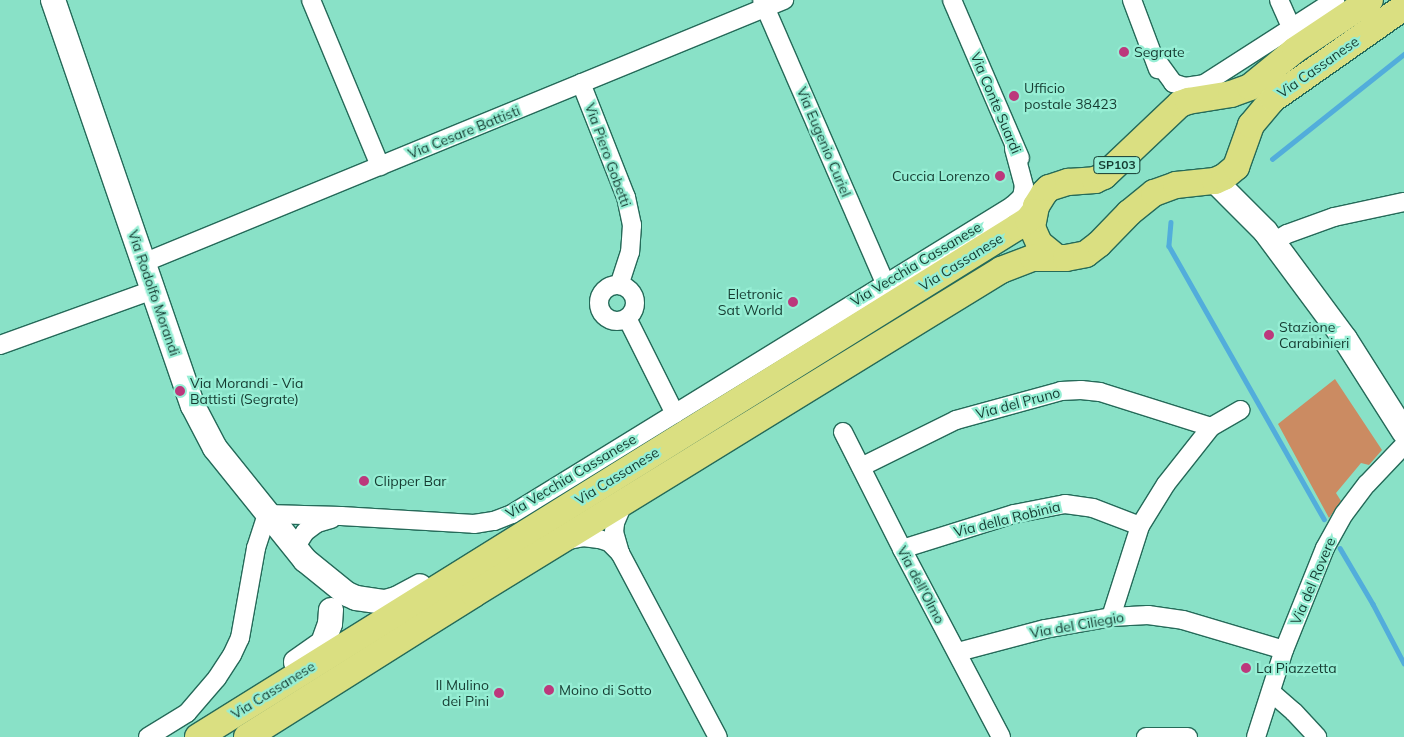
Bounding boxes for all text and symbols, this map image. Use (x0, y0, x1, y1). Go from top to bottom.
street label: Via Cassanese (1274, 33, 1362, 101)
place label: Segrate (1134, 44, 1185, 60)
marker: Segrate (1118, 46, 1130, 58)
street label: Via Conte Suardi (967, 50, 1025, 156)
place label: Ufficio postale 38423 (1024, 80, 1117, 112)
street label: Via Eugenio Curiel (793, 85, 855, 199)
marker: Ufficio postale 38423 (1008, 90, 1020, 102)
street label: Via Piero Gobetti (581, 101, 635, 209)
street label: Via Cesare Battisti (405, 102, 523, 162)
road number: SP103 (1093, 156, 1141, 174)
place label: Cuccia Lorenzo (892, 168, 990, 184)
marker: Cuccia Lorenzo (994, 170, 1006, 182)
street label: Via Vecchia Cassanese (848, 218, 984, 310)
street label: Via Rodolfo Morandi (125, 228, 183, 358)
street label: Via Cassanese (916, 230, 1006, 294)
place label: Eletronic Sat World (718, 286, 783, 318)
marker: Eletronic Sat World (787, 296, 799, 308)
place label: Stazione Carabinieri (1279, 319, 1349, 352)
marker: Stazione Carabinieri (1263, 329, 1275, 341)
place label: Via Morandi - Via Battisti (Segrate) (190, 375, 303, 408)
street label: Via del Pruno (974, 384, 1062, 422)
marker: Via Morandi - Via Battisti (Segrate) (174, 385, 186, 397)
street label: Via Vecchia Cassanese (503, 430, 639, 522)
street label: Via Cassanese (572, 444, 662, 508)
place label: Clipper Bar (374, 473, 446, 489)
marker: Clipper Bar (358, 475, 370, 487)
street label: Via della Robinia (952, 498, 1062, 540)
street label: Via del Rovere (1287, 535, 1339, 627)
street label: Via dell'Olmo (894, 543, 948, 627)
street label: Via del Ciliegio (1029, 608, 1125, 642)
street label: Via Cassanese (228, 658, 318, 722)
place label: La Piazzetta (1256, 660, 1337, 676)
marker: La Piazzetta (1240, 662, 1252, 674)
place label: Il Mulino dei Pini (435, 677, 489, 710)
place label: Moino di Sotto (559, 682, 652, 698)
marker: Moino di Sotto (543, 684, 555, 696)
marker: Il Mulino dei Pini (493, 687, 505, 699)

